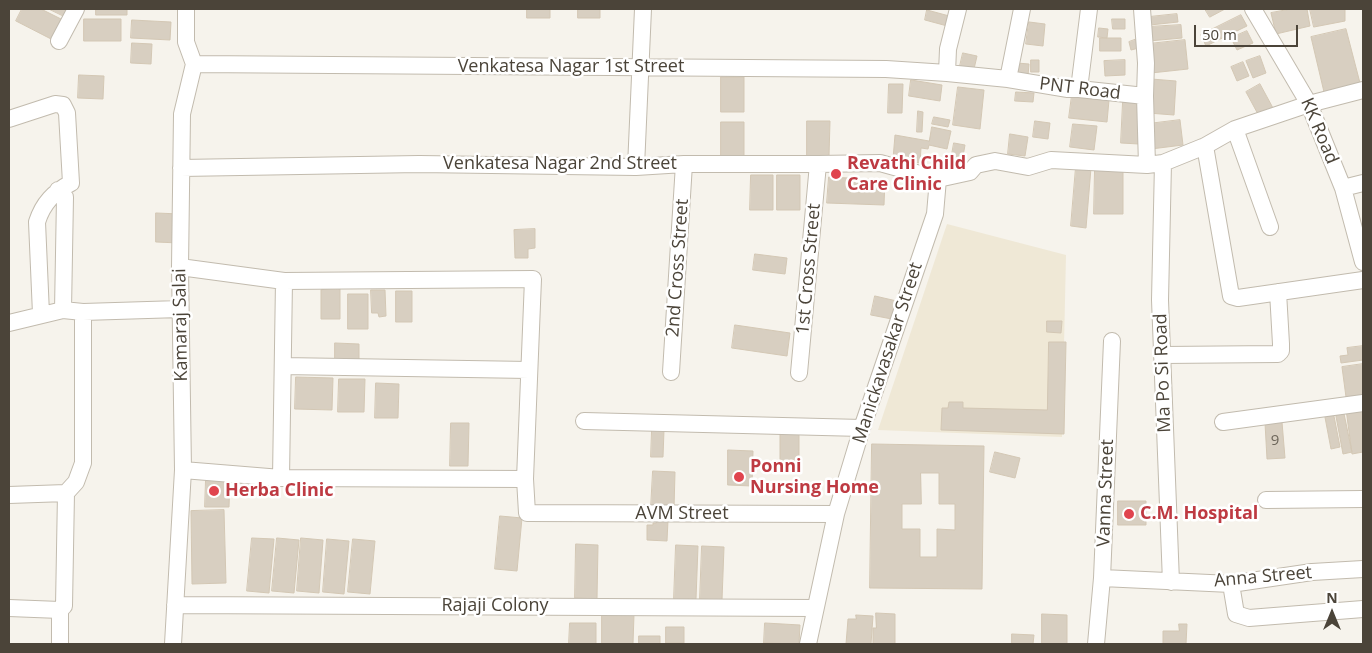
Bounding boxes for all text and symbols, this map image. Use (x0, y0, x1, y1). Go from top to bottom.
scale bar (1197, 15, 1301, 47)
text: 50 m (1202, 24, 1237, 44)
street label: Venkatesa Nagar 1st Street (458, 56, 684, 78)
street label: PNT Road (1038, 73, 1122, 105)
street label: KK Road (1295, 95, 1343, 167)
street label: Venkatesa Nagar 2nd Street (443, 153, 677, 175)
place label: Revathi Child Care Clinic (847, 153, 966, 195)
marker: Revathi Child Care Clinic (829, 167, 843, 181)
street label: 2nd Cross Street (662, 198, 694, 338)
street label: 1st Cross Street (793, 203, 825, 335)
street label: Manickavasakar Street (848, 260, 928, 446)
street label: Kamaraj Salai (169, 268, 193, 382)
street label: Ma Po Si Road (1150, 313, 1176, 433)
house number: 9 (1271, 432, 1279, 450)
street label: Vanna Street (1093, 439, 1119, 547)
place label: Ponni Nursing Home (750, 456, 879, 498)
marker: Ponni Nursing Home (732, 470, 746, 484)
place label: Herba Clinic (225, 480, 334, 502)
marker: Herba Clinic (207, 484, 221, 498)
street label: AVM Street (635, 503, 729, 525)
place label: C.M. Hospital (1140, 503, 1258, 525)
marker: C.M. Hospital (1122, 507, 1136, 521)
street label: Anna Street (1213, 562, 1313, 592)
north arrow (1307, 588, 1357, 638)
text: N (1326, 588, 1338, 607)
street label: Rajaji Colony (441, 595, 549, 617)

